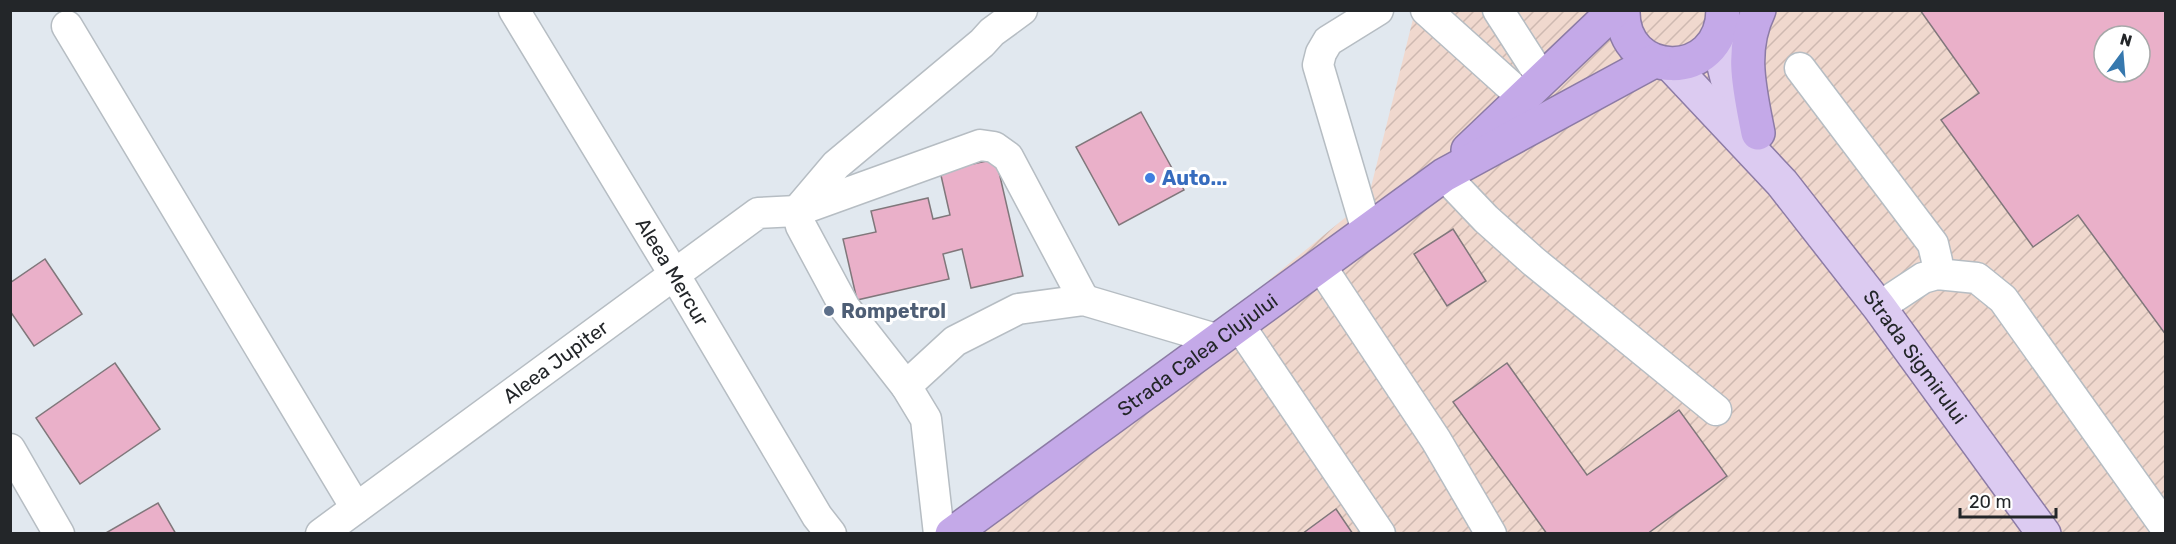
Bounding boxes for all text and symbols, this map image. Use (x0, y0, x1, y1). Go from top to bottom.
north arrow (2092, 24, 2152, 84)
text: N (2118, 29, 2134, 51)
place label: Auto... (1162, 166, 1228, 190)
marker: Auto... (1143, 171, 1157, 185)
street label: Aleea Mercur (631, 213, 714, 331)
street label: Strada Sigmirului (1858, 285, 1972, 429)
street label: Strada Calea Clujului (1113, 288, 1282, 421)
place label: Rompetrol (841, 299, 946, 323)
marker: Rompetrol (822, 304, 836, 318)
street label: Aleea Jupiter (498, 315, 613, 408)
scale bar (1960, 481, 2056, 519)
text: 20 m (1969, 491, 2011, 513)

